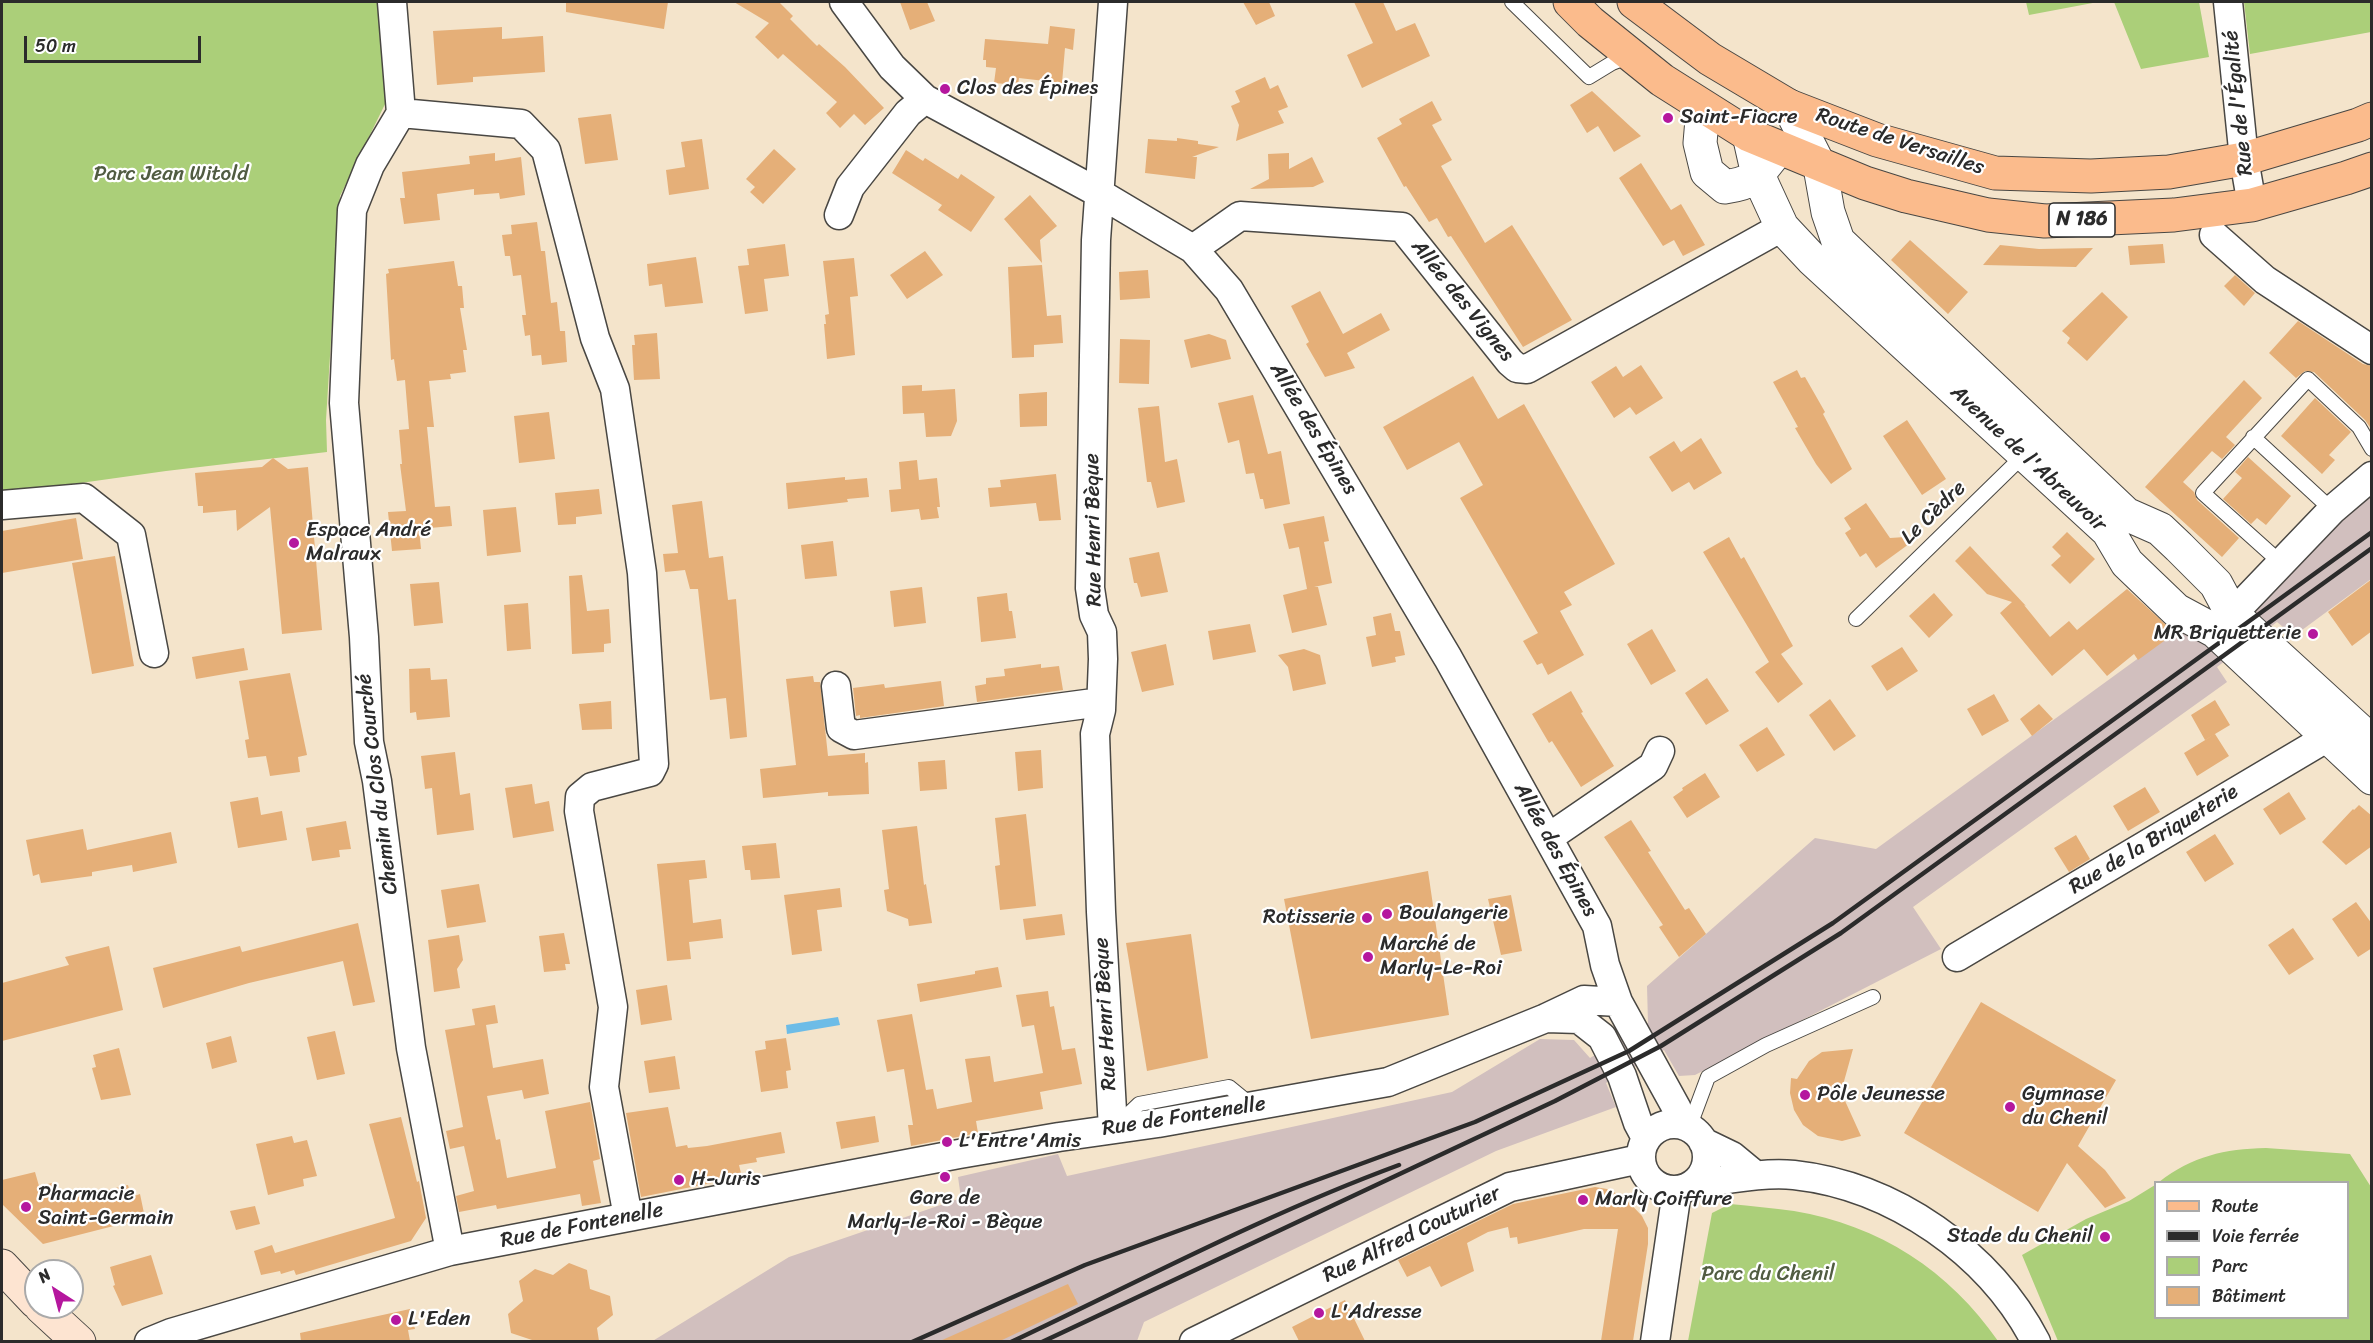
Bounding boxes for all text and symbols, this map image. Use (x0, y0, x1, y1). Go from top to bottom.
scale bar (27, 24, 204, 62)
street label: Rue de l'Égalité (2219, 29, 2259, 177)
text: 50 m (35, 30, 76, 62)
place label: Clos des Épines (957, 76, 1098, 102)
marker: Clos des Épines (938, 82, 952, 96)
street label: Route de Versailles (1813, 103, 1987, 181)
place label: Saint-Fiacre (1680, 105, 1797, 131)
marker: Saint-Fiacre (1661, 111, 1675, 125)
park label: Parc Jean Witold (94, 162, 248, 188)
road number: N 186 (2049, 203, 2115, 237)
street label: Allée des Vignes (1405, 235, 1519, 367)
street label: Allée des Épines (1264, 359, 1362, 499)
street label: Avenue de l'Abreuvoir (1945, 380, 2111, 538)
street label: Rue Henri Bèque (1080, 453, 1108, 607)
street label: Le Cèdre (1896, 476, 1972, 550)
place label: Espace André Malraux (306, 518, 431, 568)
marker: Espace André Malraux (287, 536, 301, 550)
place label: MR Briquetterie (2154, 621, 2301, 647)
marker: MR Briquetterie (2306, 627, 2320, 641)
street label: Chemin du Clos Courché (352, 672, 404, 896)
street label: Allée des Épines (1508, 779, 1602, 921)
street label: Rue de la Briqueterie (2065, 780, 2243, 900)
place label: Boulangerie (1399, 901, 1508, 927)
place label: Rotisserie (1263, 905, 1355, 931)
marker: Boulangerie (1380, 907, 1394, 921)
marker: Rotisserie (1360, 911, 1374, 925)
place label: Marché de Marly-Le-Roi (1380, 932, 1502, 982)
street label: Rue Henri Bèque (1089, 937, 1123, 1091)
marker: Marché de Marly-Le-Roi (1361, 950, 1375, 964)
place label: Pôle Jeunesse (1817, 1082, 1945, 1108)
place label: Gymnase du Chenil (2022, 1082, 2108, 1132)
marker: Pôle Jeunesse (1798, 1088, 1812, 1102)
street label: Rue de Fontenelle (1100, 1092, 1268, 1142)
marker: Gymnase du Chenil (2003, 1100, 2017, 1114)
place label: L'Entre'Amis (959, 1129, 1081, 1155)
marker: L'Entre'Amis (940, 1135, 954, 1149)
place label: H-Juris (691, 1167, 761, 1193)
marker: Gare de Marly-le-Roi - Bèque (938, 1170, 952, 1184)
marker: H-Juris (672, 1173, 686, 1187)
street label: Rue Alfred Couturier (1319, 1181, 1505, 1289)
legend (2154, 1181, 2349, 1319)
place label: Pharmacie Saint-Germain (38, 1182, 173, 1232)
place label: Gare de Marly-le-Roi - Bèque (847, 1186, 1043, 1236)
place label: Marly Coiffure (1595, 1187, 1732, 1213)
text: Route (2212, 1190, 2258, 1222)
marker: Marly Coiffure (1576, 1193, 1590, 1207)
street label: Rue de Fontenelle (498, 1198, 666, 1254)
marker: Pharmacie Saint-Germain (19, 1200, 33, 1214)
text: Voie ferrée (2212, 1220, 2299, 1252)
place label: Stade du Chenil (1947, 1224, 2093, 1250)
marker: Stade du Chenil (2098, 1230, 2112, 1244)
text: Parc (2212, 1250, 2248, 1282)
north arrow (24, 1259, 84, 1319)
text: N (31, 1261, 57, 1291)
park label: Parc du Chenil (1701, 1262, 1835, 1288)
text: Bâtiment (2212, 1280, 2286, 1312)
place label: L'Adresse (1331, 1300, 1422, 1326)
marker: L'Adresse (1312, 1306, 1326, 1320)
place label: L'Eden (408, 1307, 470, 1333)
marker: L'Eden (389, 1313, 403, 1327)

